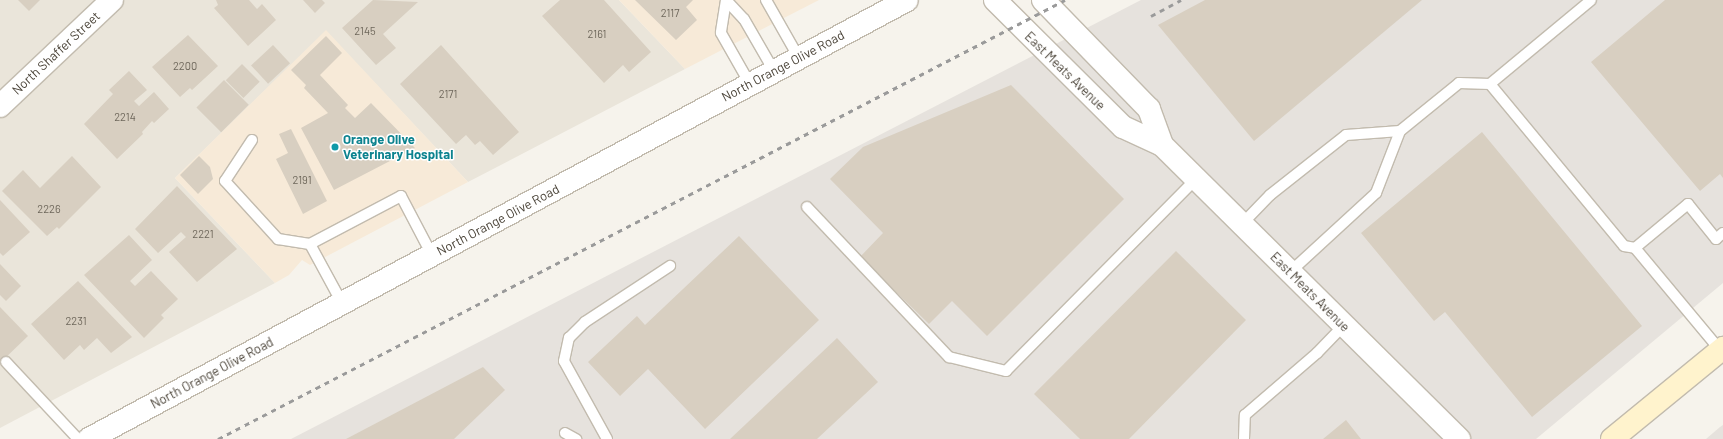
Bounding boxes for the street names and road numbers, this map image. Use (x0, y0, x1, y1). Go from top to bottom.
street label: North Shaffer Street (9, 8, 103, 98)
street label: North Orange Olive Road (719, 27, 847, 105)
street label: East Meats Avenue (1022, 29, 1108, 113)
street label: North Orange Olive Road (434, 181, 562, 259)
street label: East Meats Avenue (1267, 249, 1353, 335)
street label: North Orange Olive Road (148, 334, 276, 412)

